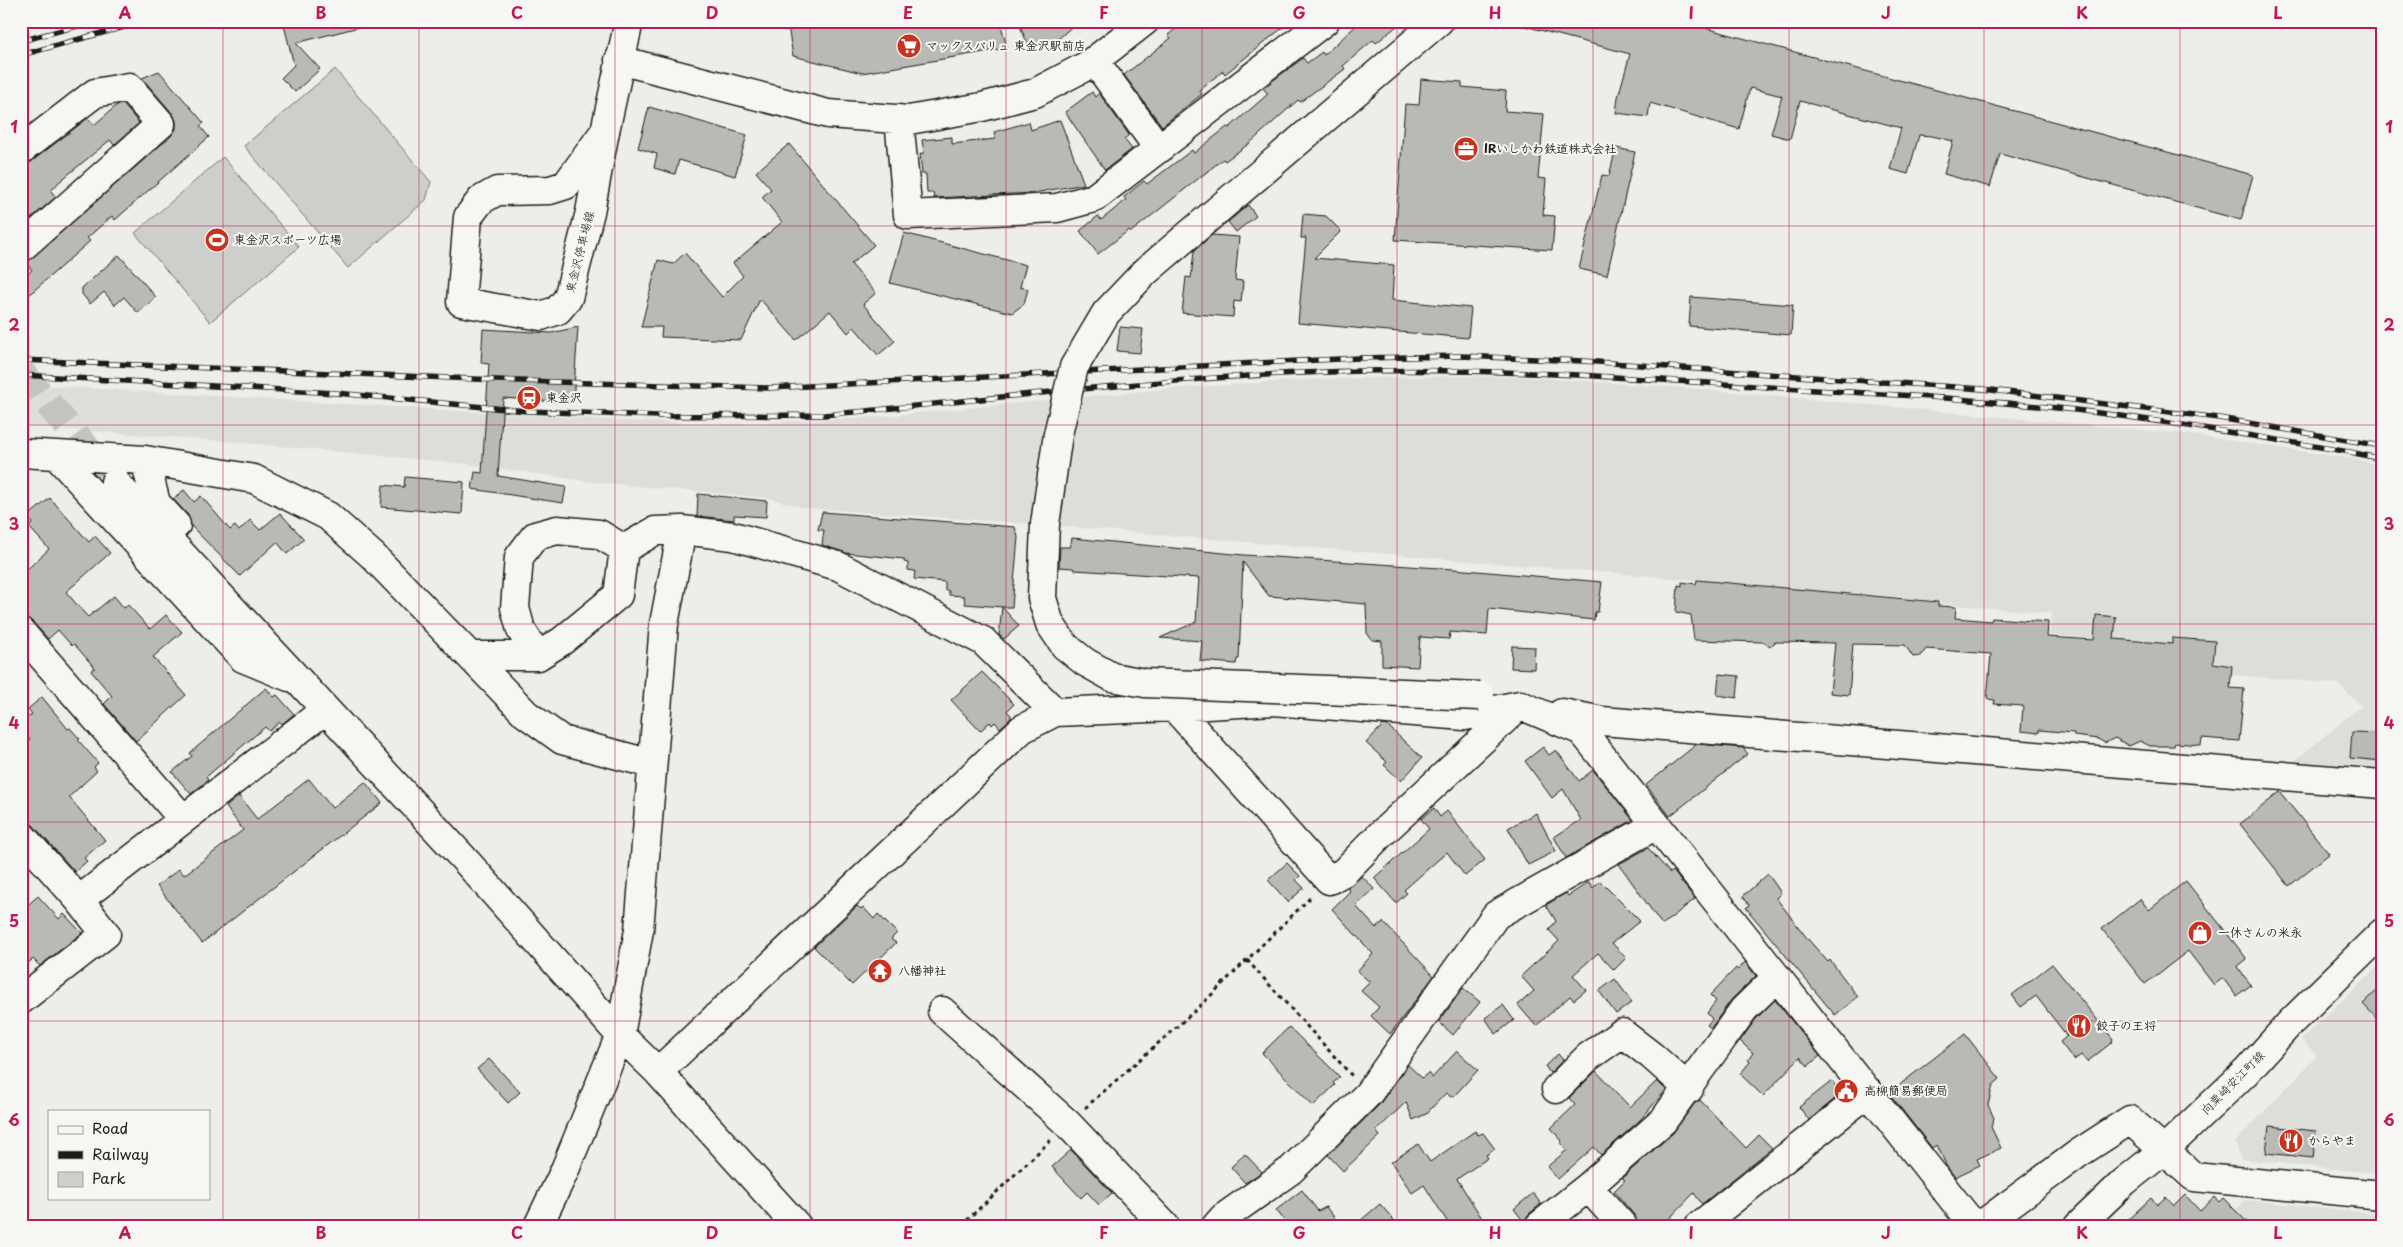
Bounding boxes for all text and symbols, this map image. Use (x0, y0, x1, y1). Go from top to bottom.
text: A (119, 0, 132, 24)
text: B (316, 0, 327, 24)
text: C (511, 0, 523, 24)
text: D (706, 0, 718, 24)
text: E (903, 0, 913, 24)
text: F (1099, 0, 1109, 24)
text: G (1292, 0, 1306, 24)
text: H (1489, 0, 1501, 24)
text: I (1688, 0, 1694, 24)
text: J (1881, 0, 1891, 24)
text: K (2076, 0, 2088, 24)
text: L (2273, 0, 2283, 24)
supermarket icon: マックスバリュ 東金沢駅前店 (896, 33, 922, 59)
place label: マックスバリュ 東金沢駅前店 (926, 36, 1086, 54)
text: 1 (10, 114, 18, 138)
text: 1 (2385, 114, 2393, 138)
office icon: IRいしかわ鉄道株式会社 (1453, 136, 1479, 162)
place label: IRいしかわ鉄道株式会社 (1484, 139, 1616, 157)
street label: 東金沢停車場線 (560, 209, 598, 295)
sports icon: 東金沢スポーツ広場 (204, 227, 230, 253)
place label: 東金沢スポーツ広場 (234, 230, 342, 248)
text: 2 (8, 312, 20, 336)
text: 2 (2383, 312, 2395, 336)
station icon: 東金沢 (516, 385, 542, 411)
place label: 東金沢 (546, 388, 582, 406)
text: 3 (9, 511, 19, 535)
text: 3 (2384, 511, 2394, 535)
text: 4 (9, 710, 20, 734)
text: 4 (2384, 710, 2395, 734)
text: 5 (9, 908, 19, 932)
text: 5 (2384, 908, 2394, 932)
shop icon: 一休さんの米永 (2187, 920, 2213, 946)
place label: 一休さんの米永 (2218, 923, 2302, 941)
temple icon: 八幡神社 (867, 958, 893, 984)
place label: 八幡神社 (898, 961, 946, 979)
restaurant icon: 餃子の王将 (2066, 1013, 2092, 1039)
place label: 餃子の王将 (2096, 1016, 2156, 1034)
street label: 向粟崎安江町線 (2196, 1046, 2268, 1118)
public building icon: 高柳簡易郵便局 (1833, 1078, 1859, 1104)
place label: 高柳簡易郵便局 (1864, 1081, 1948, 1099)
text: 6 (8, 1107, 20, 1131)
text: 6 (2383, 1107, 2395, 1131)
legend (48, 1110, 210, 1200)
text: Road (92, 1116, 128, 1139)
restaurant icon: からやま (2278, 1128, 2304, 1154)
place label: からやま (2308, 1131, 2356, 1149)
text: Railway (92, 1142, 149, 1165)
text: Park (92, 1166, 126, 1189)
text: A (119, 1220, 132, 1244)
text: B (316, 1220, 327, 1244)
text: C (511, 1220, 523, 1244)
text: D (706, 1220, 718, 1244)
text: E (903, 1220, 913, 1244)
text: F (1099, 1220, 1109, 1244)
text: G (1292, 1220, 1306, 1244)
text: H (1489, 1220, 1501, 1244)
text: I (1688, 1220, 1694, 1244)
text: J (1881, 1220, 1891, 1244)
text: K (2076, 1220, 2088, 1244)
text: L (2273, 1220, 2283, 1244)

